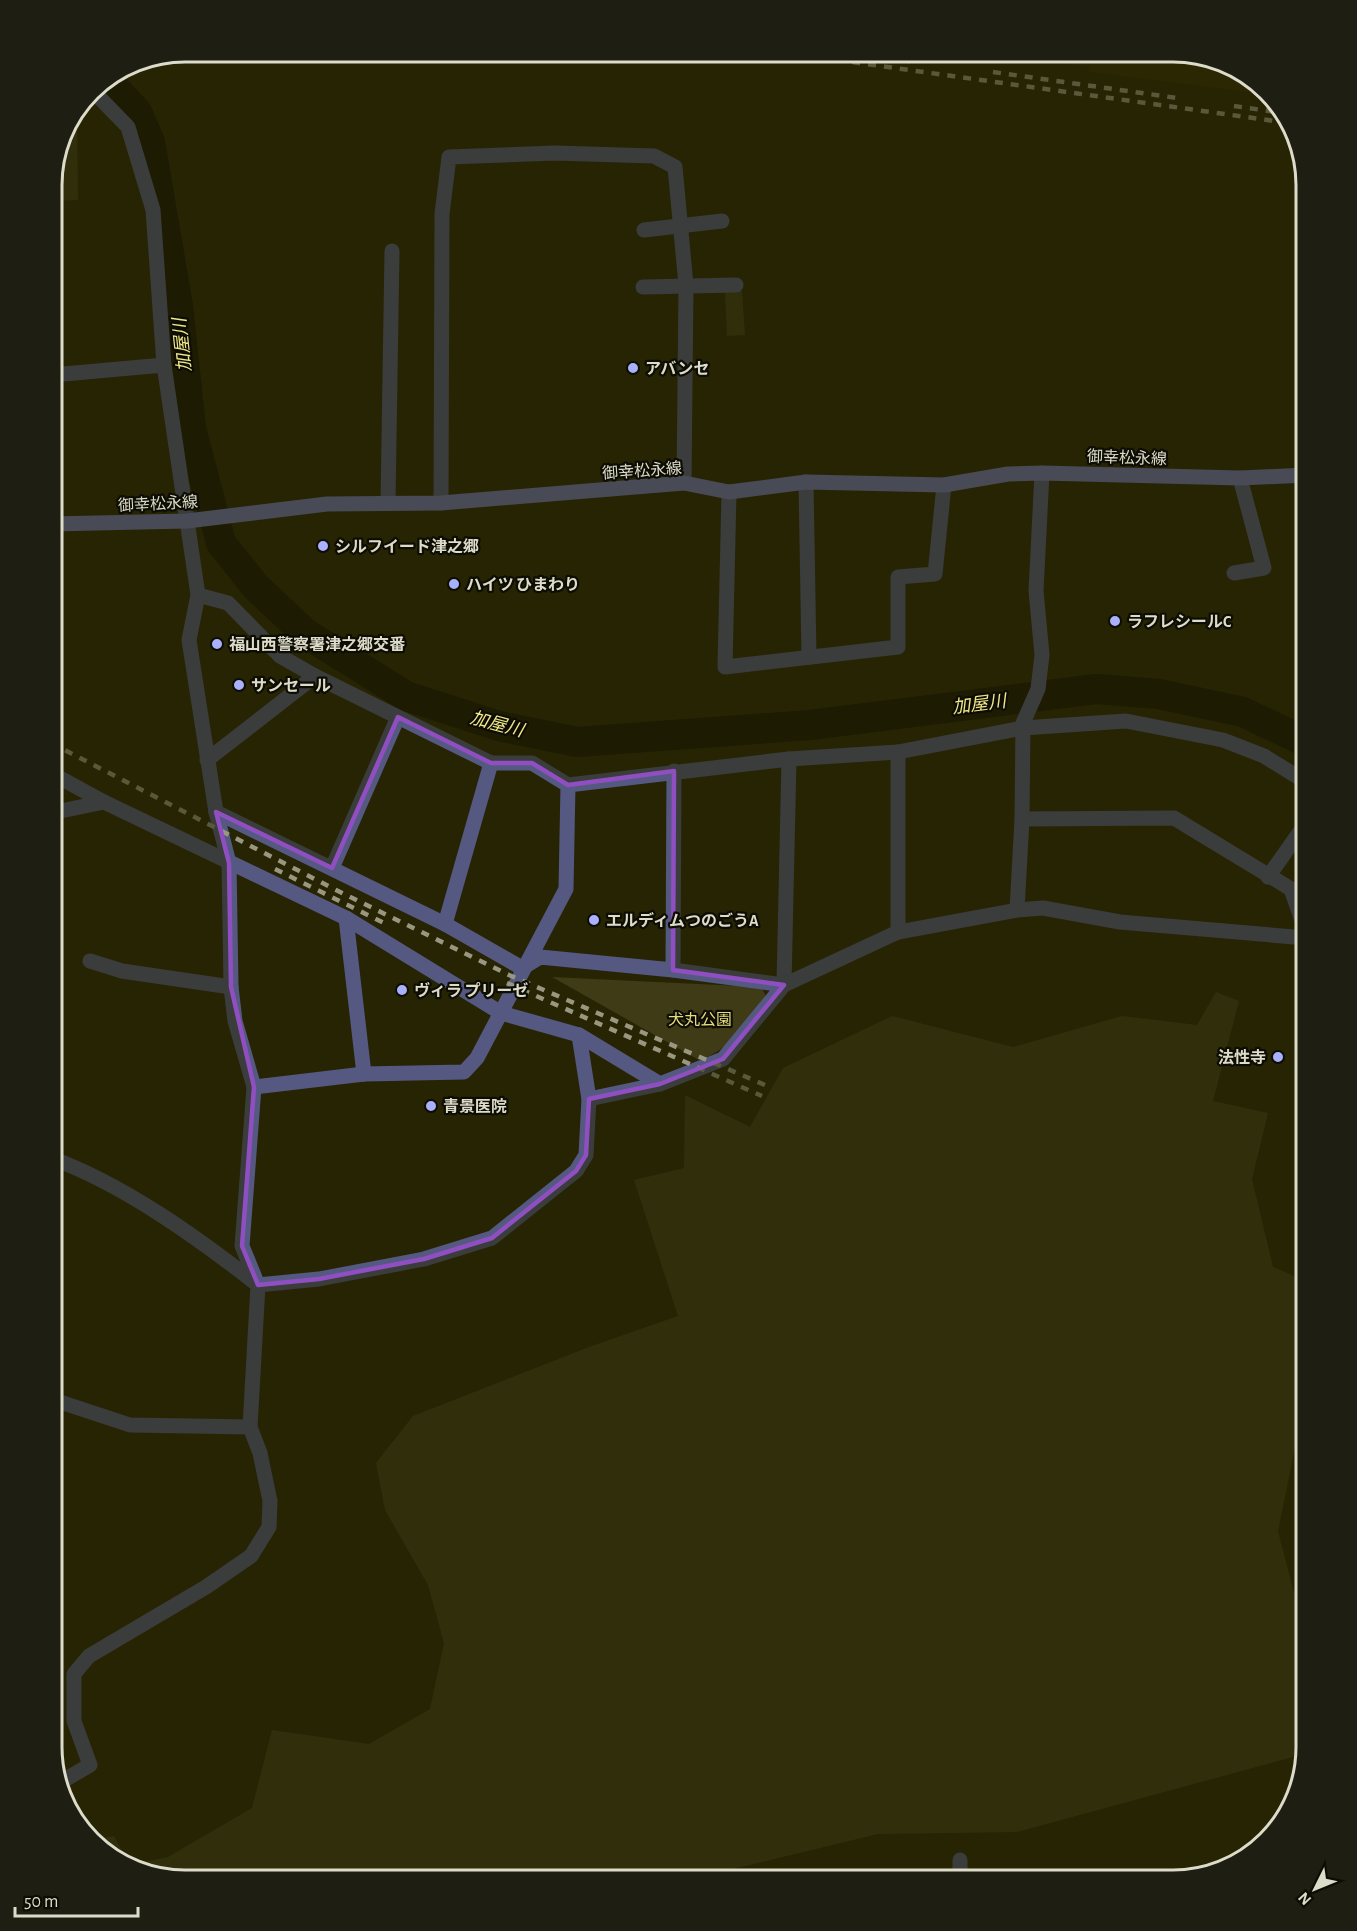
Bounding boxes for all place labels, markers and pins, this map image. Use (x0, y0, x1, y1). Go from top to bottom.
place label: アバンセ (645, 360, 709, 377)
marker: アバンセ (626, 361, 640, 375)
place label: シルフイード津之郷 (335, 538, 479, 555)
marker: シルフイード津之郷 (316, 539, 330, 553)
place label: ハイツ ひまわり (466, 576, 580, 593)
marker: ハイツ ひまわり (447, 577, 461, 591)
marker: ラフレシールC (1108, 614, 1122, 628)
place label: ラフレシールC (1127, 614, 1232, 630)
place label: 福山西警察署津之郷交番 (229, 636, 405, 653)
marker: 福山西警察署津之郷交番 (210, 637, 224, 651)
marker: サンセール (232, 678, 246, 692)
place label: サンセール (251, 678, 331, 694)
place label: エルディムつのごうA (606, 912, 759, 929)
marker: エルディムつのごうA (587, 913, 601, 927)
place label: ヴィラ プリーゼ (414, 982, 528, 999)
marker: ヴィラ プリーゼ (395, 983, 409, 997)
place label: 法性寺 (1218, 1049, 1266, 1066)
marker: 法性寺 (1271, 1050, 1285, 1064)
place label: 青景医院 (443, 1098, 507, 1115)
marker: 青景医院 (424, 1099, 438, 1113)

